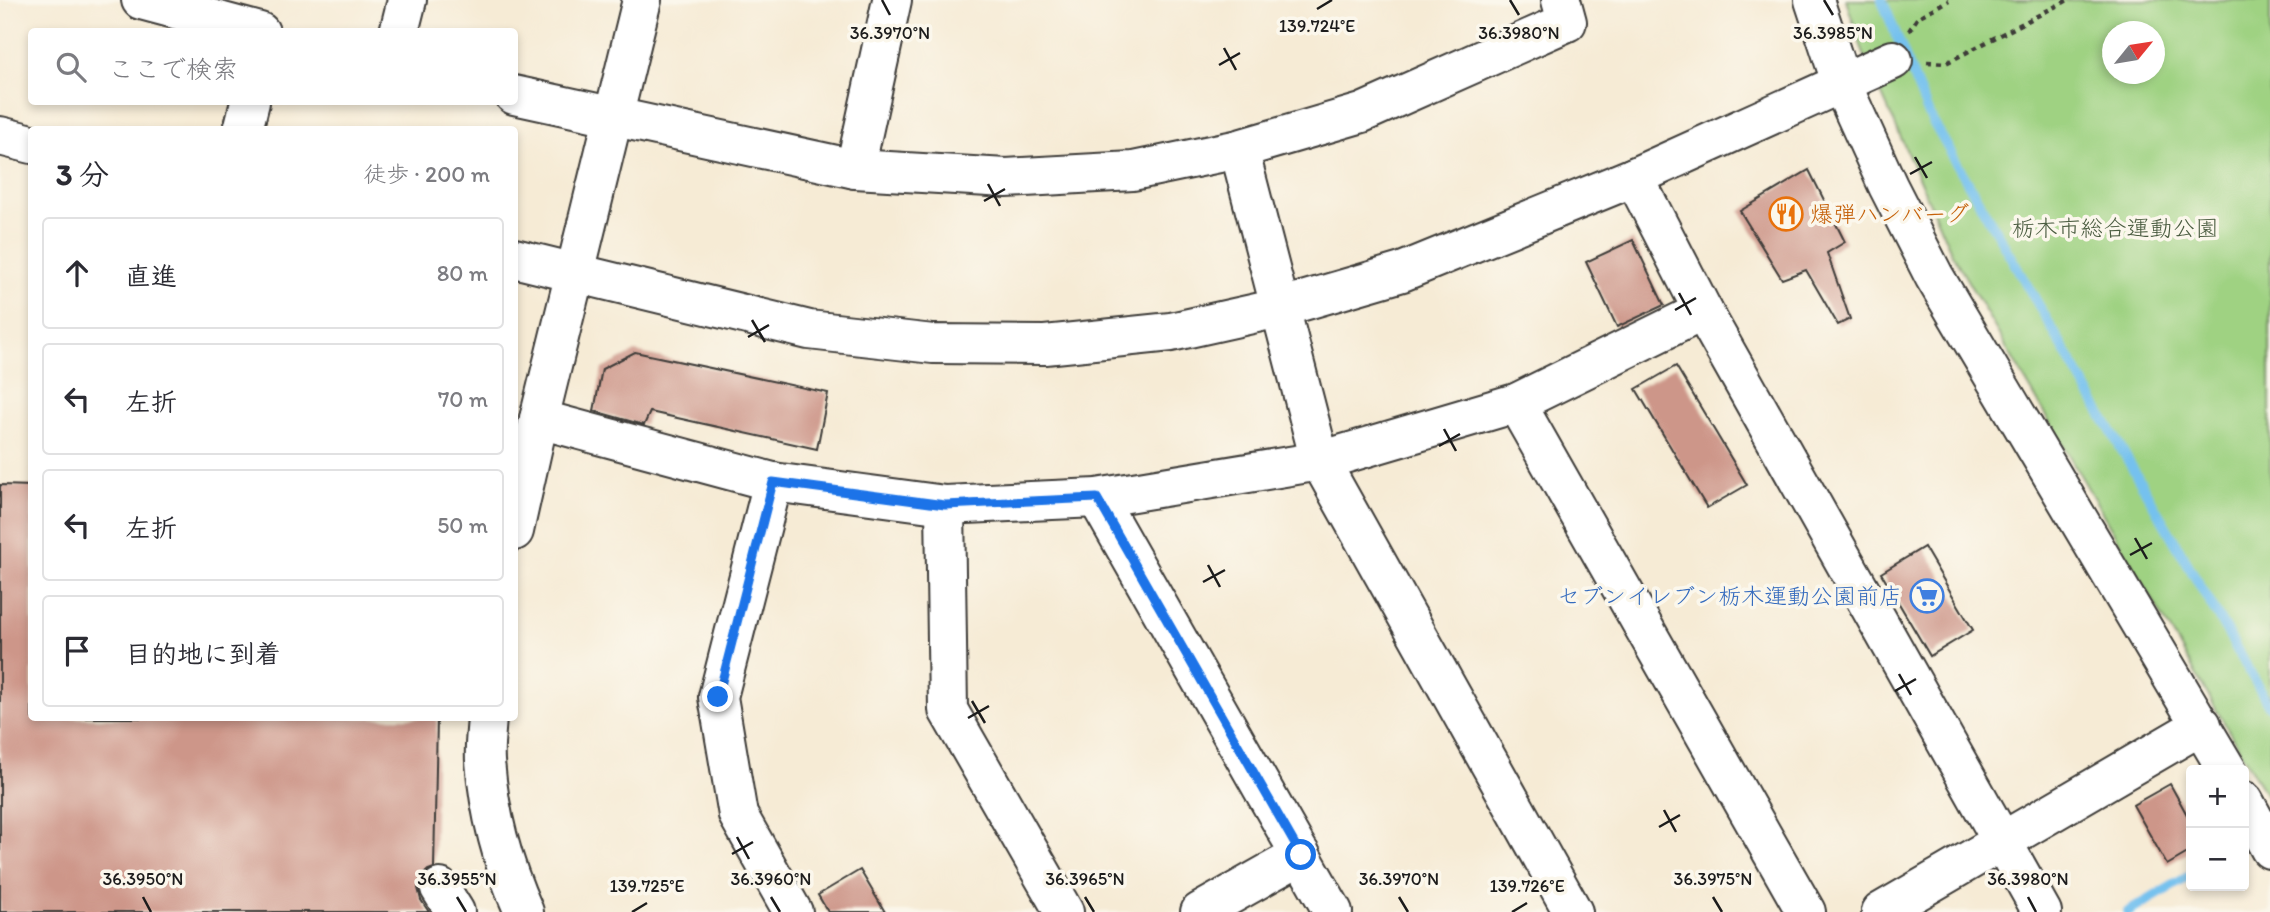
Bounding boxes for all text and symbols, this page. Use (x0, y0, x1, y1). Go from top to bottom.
text: 139.724°E (1279, 15, 1355, 37)
north arrow (2102, 21, 2165, 84)
text: 36.3970°N (850, 22, 930, 44)
text: 36.3980°N (1478, 22, 1560, 44)
text: 36.3985°N (1793, 22, 1873, 44)
search box (28, 28, 518, 105)
icon: search (52, 48, 90, 86)
text: ここで検索 (108, 53, 238, 85)
text: 3 分 (56, 156, 109, 193)
text: 徒歩 · 200 m (363, 160, 490, 188)
restaurant icon: 爆弾ハンバーグ (1767, 195, 1805, 233)
place label: 爆弾ハンバーグ (1810, 200, 1969, 228)
park label: 栃木市総合運動公園 (2012, 214, 2219, 242)
icon: ahead (58, 254, 96, 292)
text: 80 m (437, 259, 488, 287)
text: 直進 (125, 260, 177, 292)
icon: left (58, 380, 96, 418)
text: 70 m (438, 385, 488, 413)
text: 左折 (125, 386, 177, 418)
icon: left (58, 506, 96, 544)
text: 50 m (437, 511, 488, 539)
text: 左折 (125, 512, 177, 544)
supermarket icon: セブンイレブン栃木運動公園前店 (1908, 577, 1946, 615)
place label: セブンイレブン栃木運動公園前店 (1557, 582, 1902, 610)
icon: arrive (58, 632, 96, 670)
text: 目的地に到着 (125, 638, 281, 670)
route end (702, 681, 733, 712)
map controls (2186, 765, 2249, 891)
button: + (2186, 765, 2249, 828)
button: − (2186, 828, 2249, 891)
route start (1285, 839, 1316, 870)
text: 36.3950°N (103, 868, 183, 890)
text: 36.3955°N (417, 868, 497, 890)
text: 36.3960°N (730, 868, 812, 890)
text: 36.3965°N (1045, 868, 1125, 890)
text: 36.3970°N (1359, 868, 1439, 890)
text: 36.3975°N (1674, 868, 1752, 890)
text: 36.3980°N (1987, 868, 2069, 890)
text: 139.725°E (609, 875, 685, 897)
text: 139.726°E (1489, 875, 1565, 897)

